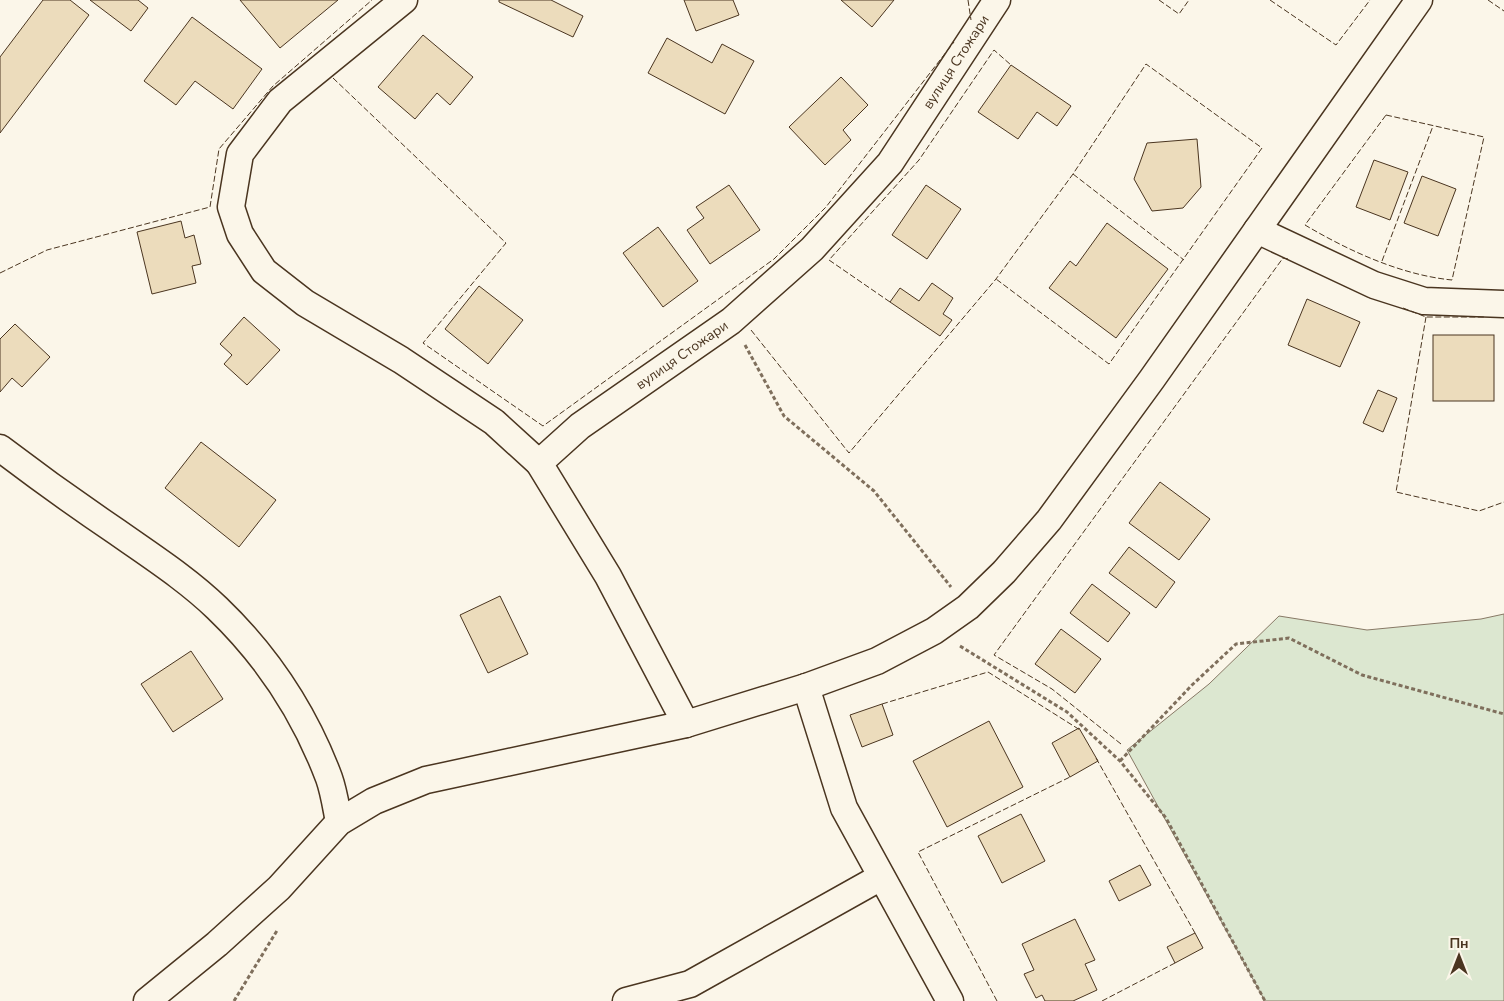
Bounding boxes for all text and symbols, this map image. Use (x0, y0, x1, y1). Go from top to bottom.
street label: вулиця Стожари (918, 11, 994, 113)
street label: вулиця Стожари (632, 316, 732, 394)
north arrow (1434, 931, 1484, 981)
text: Пн (1449, 934, 1469, 953)

